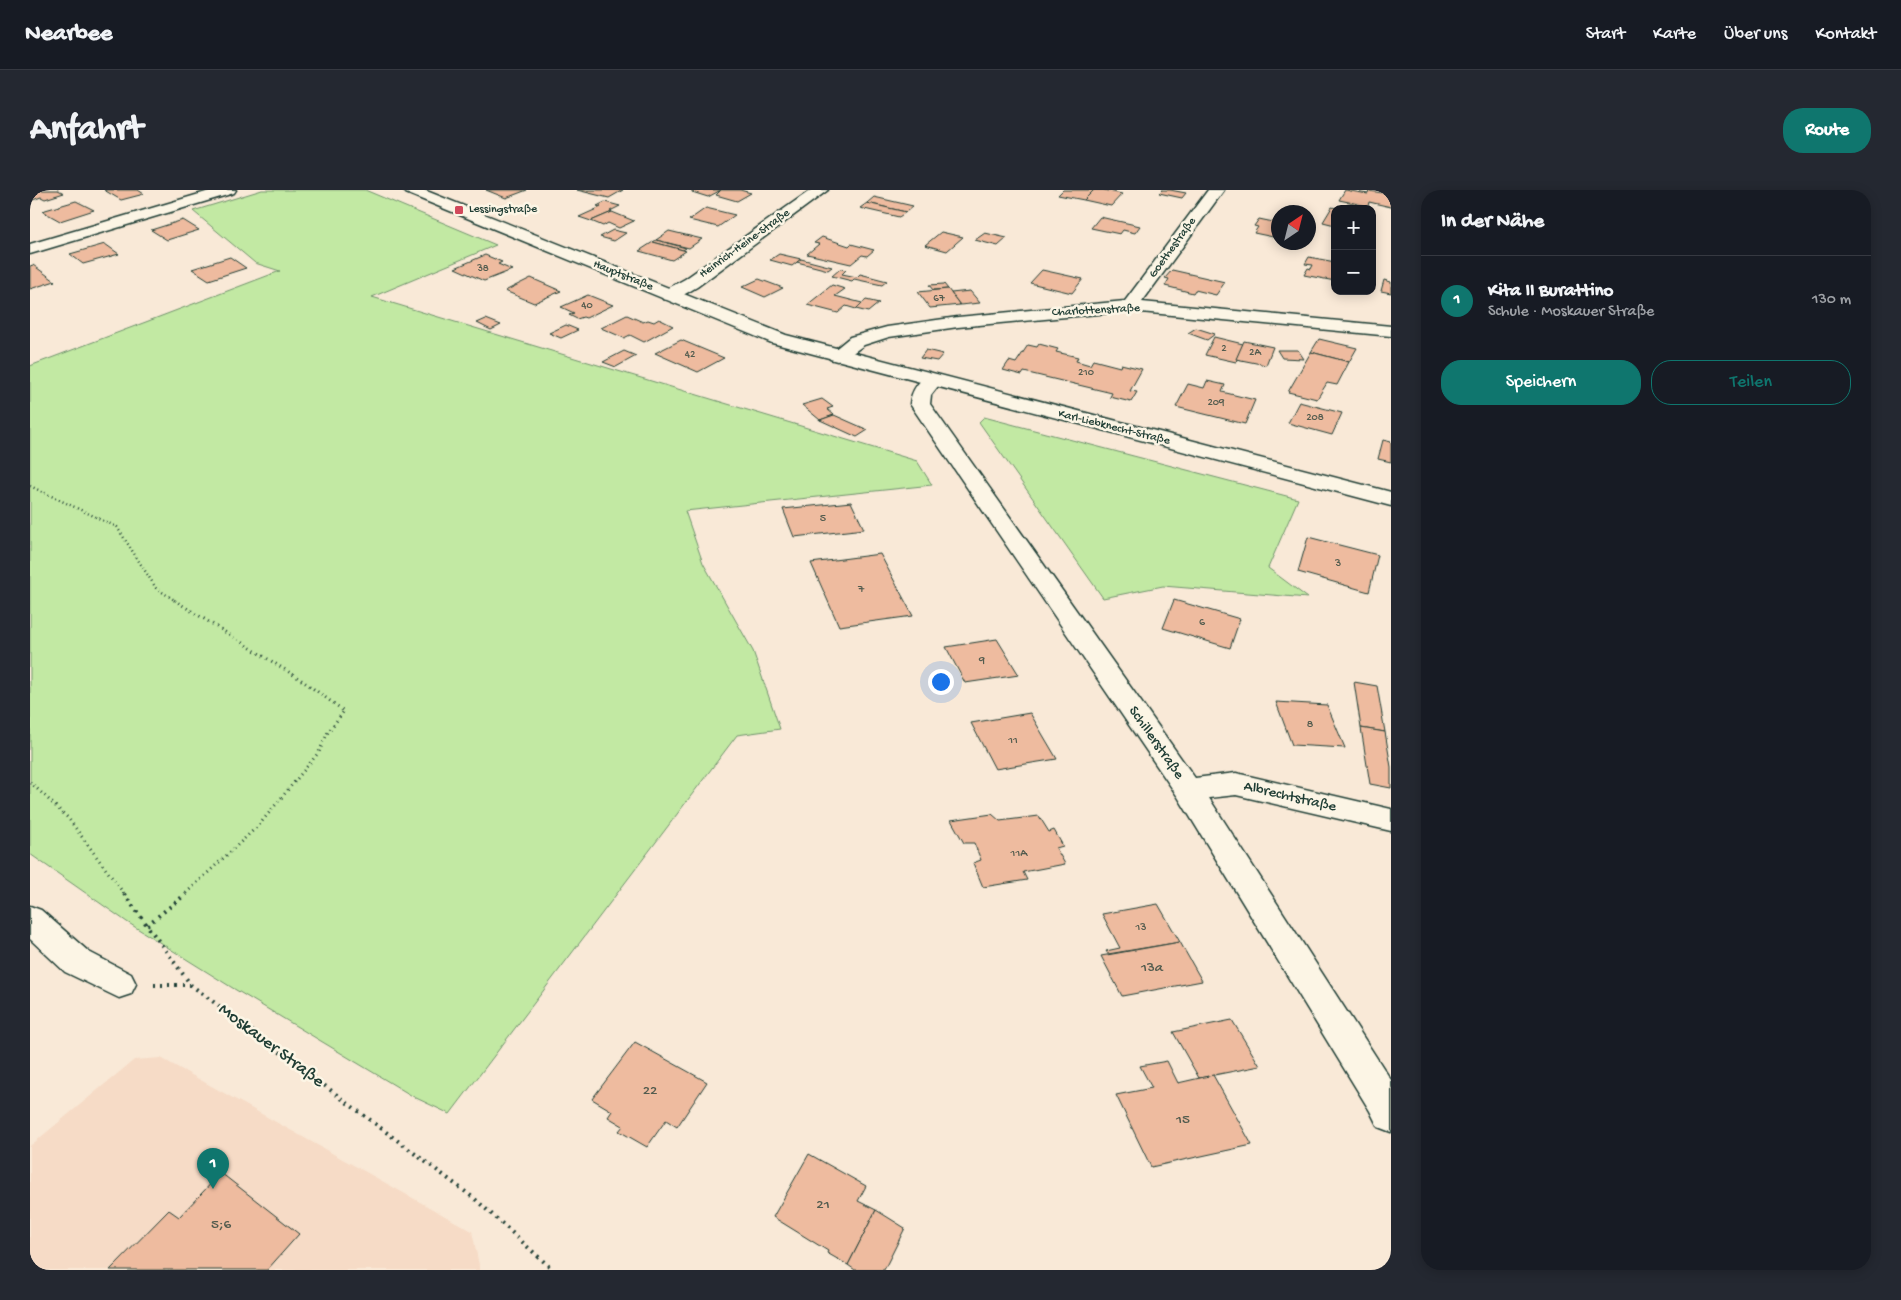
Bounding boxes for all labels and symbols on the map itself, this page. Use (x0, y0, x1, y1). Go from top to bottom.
place label: Lessingstraße (469, 203, 538, 217)
marker: Lessingstraße (453, 204, 465, 216)
north arrow (1271, 205, 1316, 250)
street label: Heinrich-Heine-Straße (697, 206, 794, 282)
street label: Goethestraße (1146, 214, 1200, 281)
street label: Hauptstraße (591, 258, 656, 295)
house number: 38 (476, 263, 489, 275)
house number: 67 (933, 293, 945, 305)
house number: 40 (581, 300, 593, 312)
street label: Charlottenstraße (1052, 302, 1141, 320)
house number: 2 (1221, 343, 1227, 355)
house number: 2A (1249, 347, 1261, 359)
house number: 42 (685, 349, 696, 361)
house number: 210 (1078, 367, 1094, 379)
house number: 209 (1207, 397, 1225, 409)
street label: Karl-Liebknecht-Straße (1057, 407, 1172, 449)
house number: 208 (1306, 412, 1324, 424)
house number: 5 (820, 512, 826, 526)
house number: 3 (1334, 557, 1341, 571)
house number: 7 (857, 583, 865, 597)
house number: 6 (1199, 616, 1206, 630)
house number: 9 (978, 654, 985, 668)
your location (928, 669, 954, 695)
street label: Schillerstraße (1124, 703, 1188, 783)
house number: 8 (1307, 718, 1314, 732)
house number: 11 (1007, 734, 1018, 748)
street label: Albrechtstraße (1242, 778, 1338, 816)
house number: 11A (1010, 847, 1028, 861)
house number: 13 (1134, 921, 1147, 935)
house number: 13a (1140, 959, 1164, 977)
street label: Moskauer Straße (214, 999, 329, 1093)
house number: 22 (643, 1082, 657, 1100)
house number: 15 (1175, 1111, 1190, 1129)
pin: 1 (197, 1148, 229, 1189)
house number: 21 (816, 1196, 830, 1214)
house number: 5;6 (211, 1216, 231, 1234)

